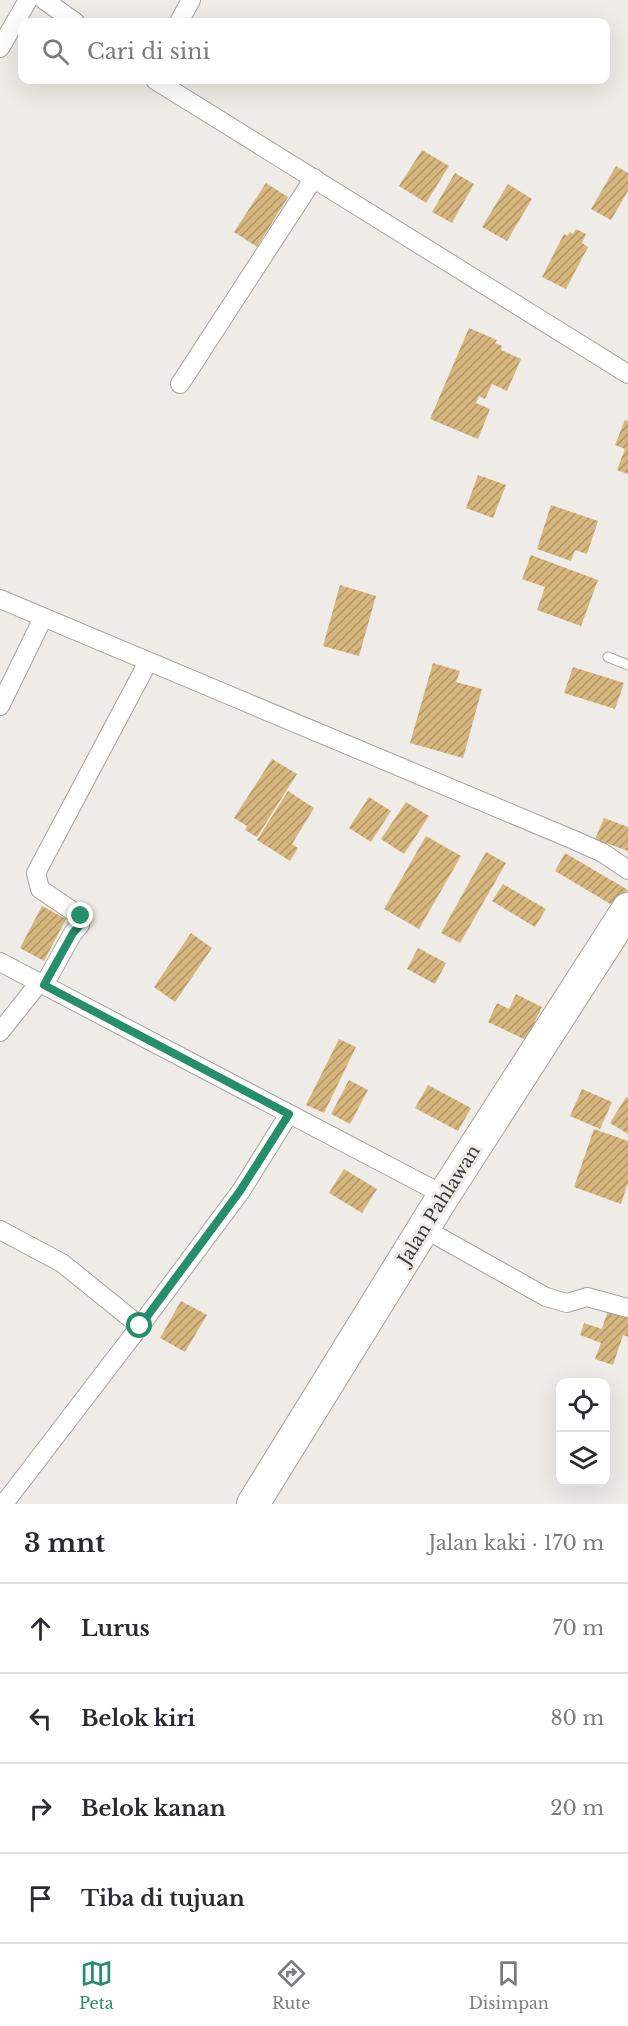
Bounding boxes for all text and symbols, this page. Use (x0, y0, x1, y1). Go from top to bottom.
search box (18, 18, 610, 84)
icon: search (39, 35, 72, 68)
text: Cari di sini (87, 38, 210, 65)
route end (67, 902, 93, 928)
street label: Jalan Pahlawan (392, 1141, 485, 1271)
route start (126, 1312, 152, 1338)
map controls (556, 1378, 610, 1486)
button: locate (556, 1378, 610, 1432)
button: layers (556, 1432, 610, 1486)
text: 3 mnt (24, 1527, 105, 1559)
text: Jalan kaki · 170 m (428, 1531, 604, 1555)
icon: ahead (24, 1612, 57, 1645)
text: Lurus (81, 1615, 150, 1642)
text: 70 m (552, 1616, 604, 1640)
icon: left (24, 1702, 57, 1735)
text: Belok kiri (81, 1705, 195, 1732)
text: 80 m (550, 1706, 604, 1730)
icon: right (24, 1792, 57, 1825)
text: Belok kanan (81, 1795, 226, 1822)
text: 20 m (550, 1796, 604, 1820)
icon: arrive (24, 1882, 57, 1915)
text: Tiba di tujuan (81, 1885, 245, 1912)
tab: Peta (79, 1957, 114, 2013)
tab: Rute (272, 1957, 310, 2013)
tab: Disimpan (469, 1957, 549, 2013)

